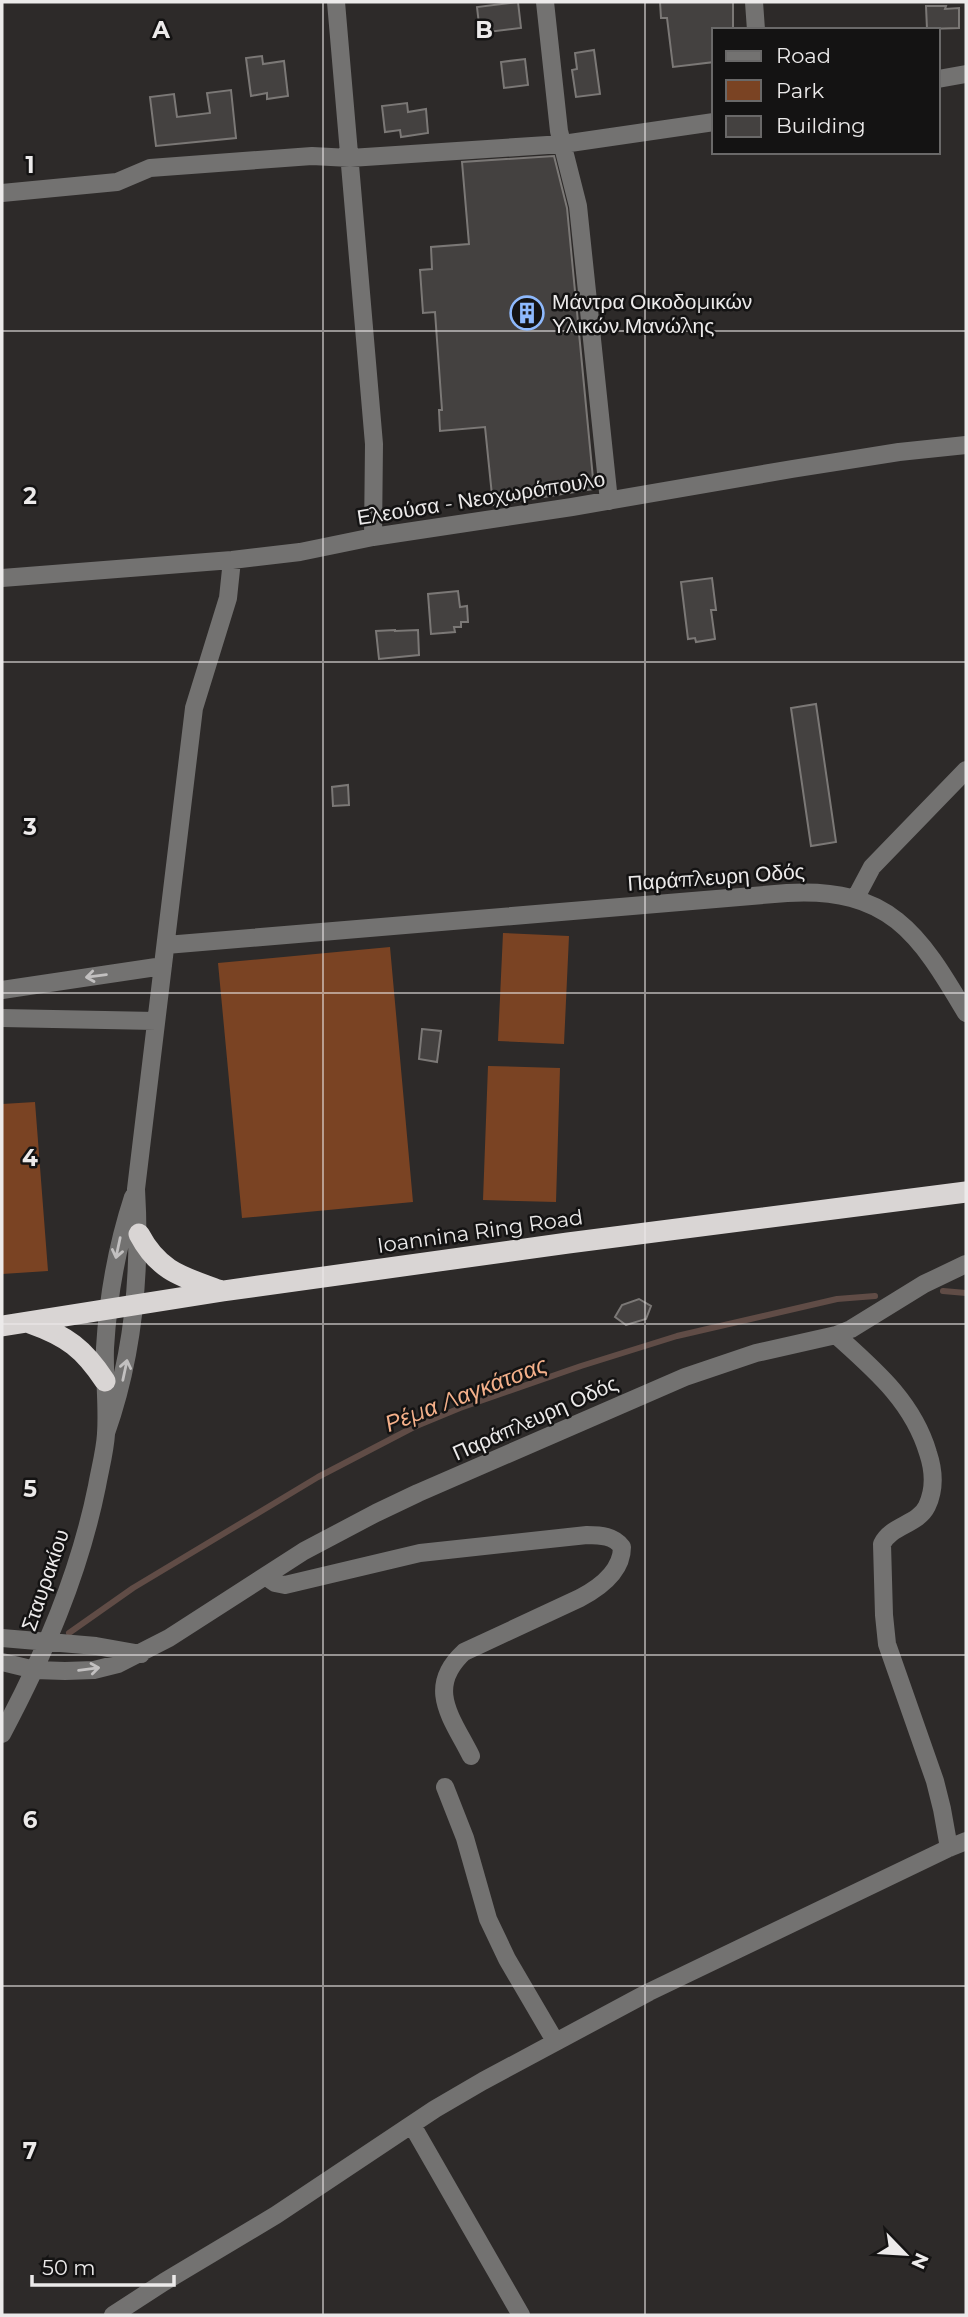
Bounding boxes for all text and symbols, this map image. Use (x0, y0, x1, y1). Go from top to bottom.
text: A (151, 16, 170, 44)
text: B (475, 16, 493, 44)
legend (712, 28, 940, 154)
text: Road (776, 43, 831, 68)
text: Park (776, 78, 824, 103)
text: Building (776, 113, 866, 138)
text: 1 (25, 151, 35, 179)
place label: Μάντρα Οικοδομικών Υλικών Μανώλης (552, 289, 752, 338)
building icon: Μάντρα Οικοδομικών Υλικών Μανώλης (508, 294, 546, 332)
street label: Ελεούσα - Νεοχωρόπουλο (355, 466, 607, 530)
text: 2 (23, 482, 37, 510)
text: 3 (22, 813, 37, 841)
street label: Παράπλευρη Οδός (626, 858, 806, 896)
one-way arrow (85, 969, 108, 982)
text: 4 (22, 1144, 38, 1172)
street label: Ioannina Ring Road (375, 1204, 585, 1258)
one-way arrow (111, 1236, 125, 1259)
water label: Ρέμα Λαγκάτσας (381, 1350, 552, 1438)
one-way arrow (118, 1359, 132, 1382)
street label: Παράπλευρη Οδός (449, 1370, 621, 1466)
text: 5 (23, 1475, 37, 1503)
street label: Σταυρακίου (16, 1526, 74, 1634)
one-way arrow (77, 1663, 100, 1676)
text: 6 (23, 1806, 38, 1834)
text: 7 (23, 2137, 37, 2165)
north arrow (870, 2219, 940, 2289)
scale bar (32, 2244, 173, 2288)
text: N (906, 2249, 934, 2273)
text: 50 m (42, 2255, 96, 2280)

